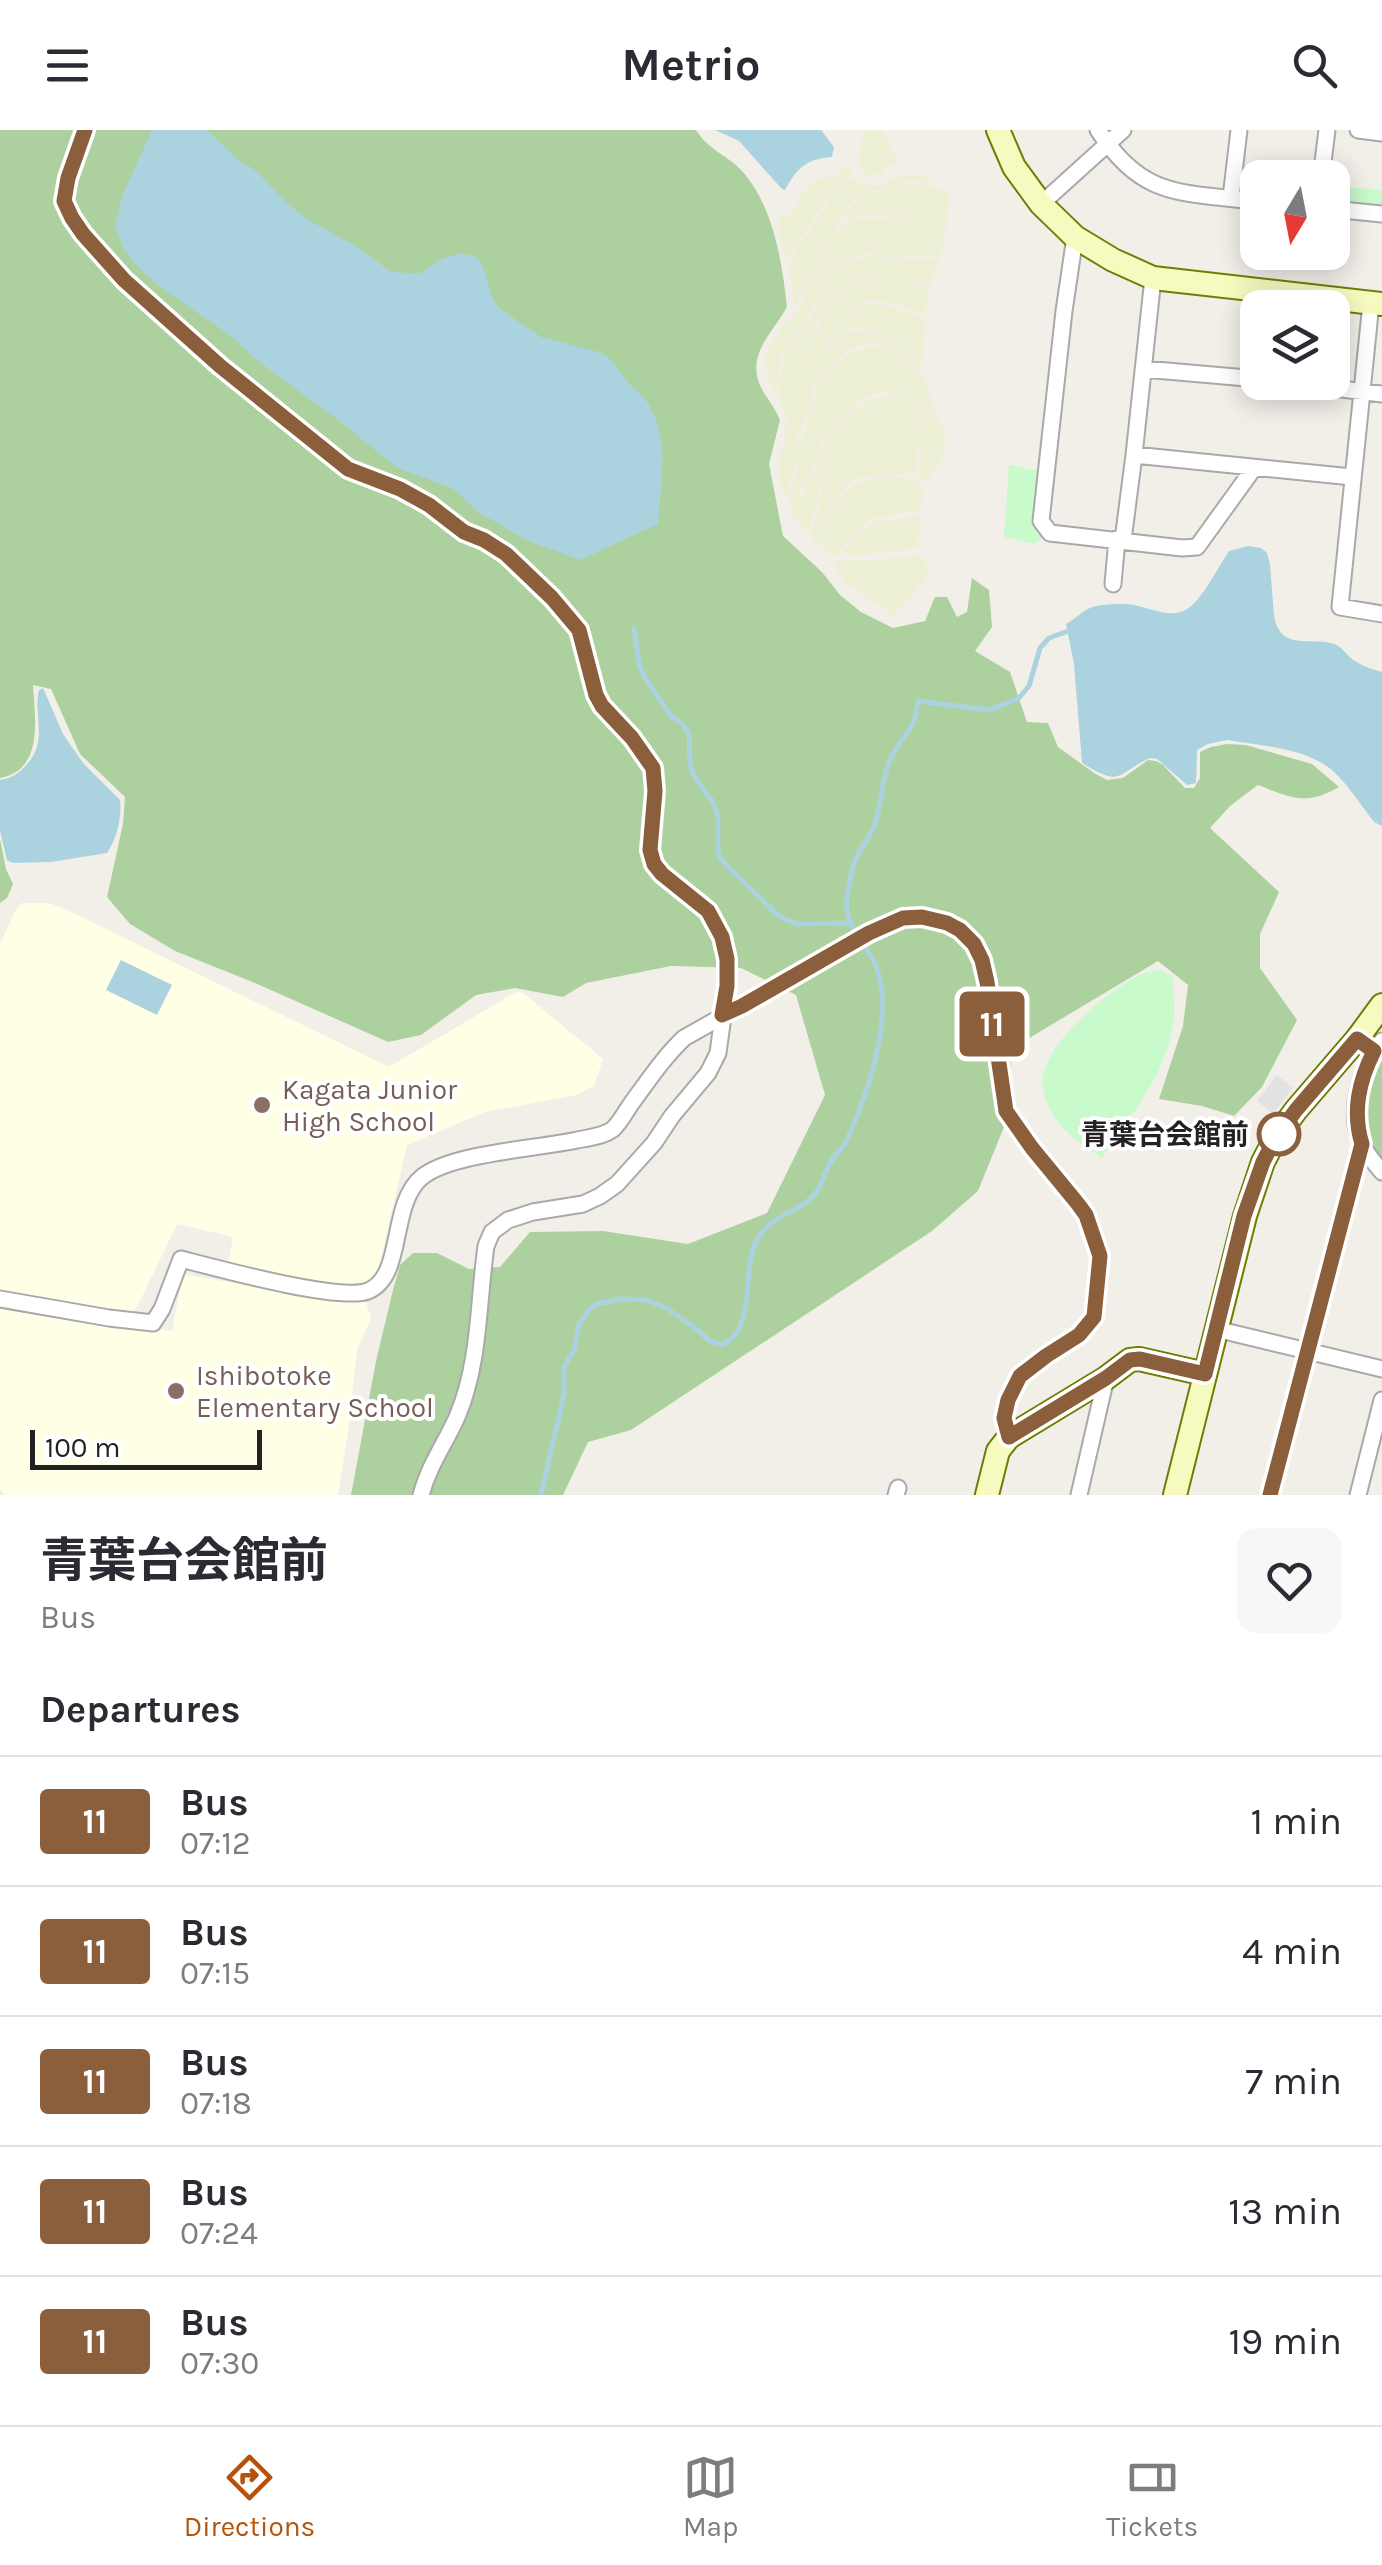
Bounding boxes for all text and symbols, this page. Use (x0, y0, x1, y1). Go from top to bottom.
icon: menu (40, 38, 95, 93)
icon: search (1287, 38, 1342, 93)
text: Metrio (622, 39, 760, 91)
north arrow (1240, 160, 1350, 270)
map controls (1240, 160, 1350, 400)
button: layers (1240, 290, 1350, 400)
line badge: 11 (947, 992, 1037, 1056)
text: 11 (980, 1004, 1004, 1045)
place label: Kagata Junior High School (282, 1073, 458, 1138)
marker: Kagata Junior High School (251, 1094, 273, 1116)
marker: 青葉台会館前 (1258, 1113, 1300, 1155)
place label: 青葉台会館前 (1081, 1118, 1249, 1151)
place label: Ishibotoke Elementary School (196, 1359, 434, 1424)
marker: Ishibotoke Elementary School (165, 1380, 187, 1402)
scale bar (30, 1425, 262, 1470)
text: 100 m (45, 1431, 120, 1464)
button: heart (1237, 1528, 1342, 1633)
text: 青葉台会館前 (40, 1533, 328, 1589)
text: Bus (40, 1599, 96, 1636)
text: Departures (40, 1687, 240, 1732)
text: Bus (180, 1780, 249, 1825)
text: 1 min (1251, 1799, 1342, 1844)
text: 11 (83, 1801, 107, 1842)
text: 07:12 (180, 1825, 251, 1862)
text: Bus (180, 1910, 249, 1955)
text: 4 min (1242, 1929, 1342, 1974)
text: 11 (83, 1931, 107, 1972)
text: 07:15 (180, 1955, 250, 1992)
text: Bus (180, 2040, 249, 2085)
text: 7 min (1245, 2059, 1342, 2104)
text: 11 (83, 2061, 107, 2102)
text: 07:18 (180, 2085, 252, 2122)
text: Bus (180, 2170, 249, 2215)
text: 13 min (1228, 2189, 1342, 2234)
text: 11 (83, 2191, 107, 2232)
text: 07:24 (180, 2215, 258, 2252)
text: Bus (180, 2300, 249, 2345)
text: 19 min (1229, 2319, 1342, 2364)
text: 11 (83, 2321, 107, 2362)
text: 07:30 (180, 2345, 259, 2382)
tab: Directions (184, 2450, 315, 2543)
tab: Map (683, 2450, 738, 2543)
tab: Tickets (1106, 2450, 1198, 2543)

